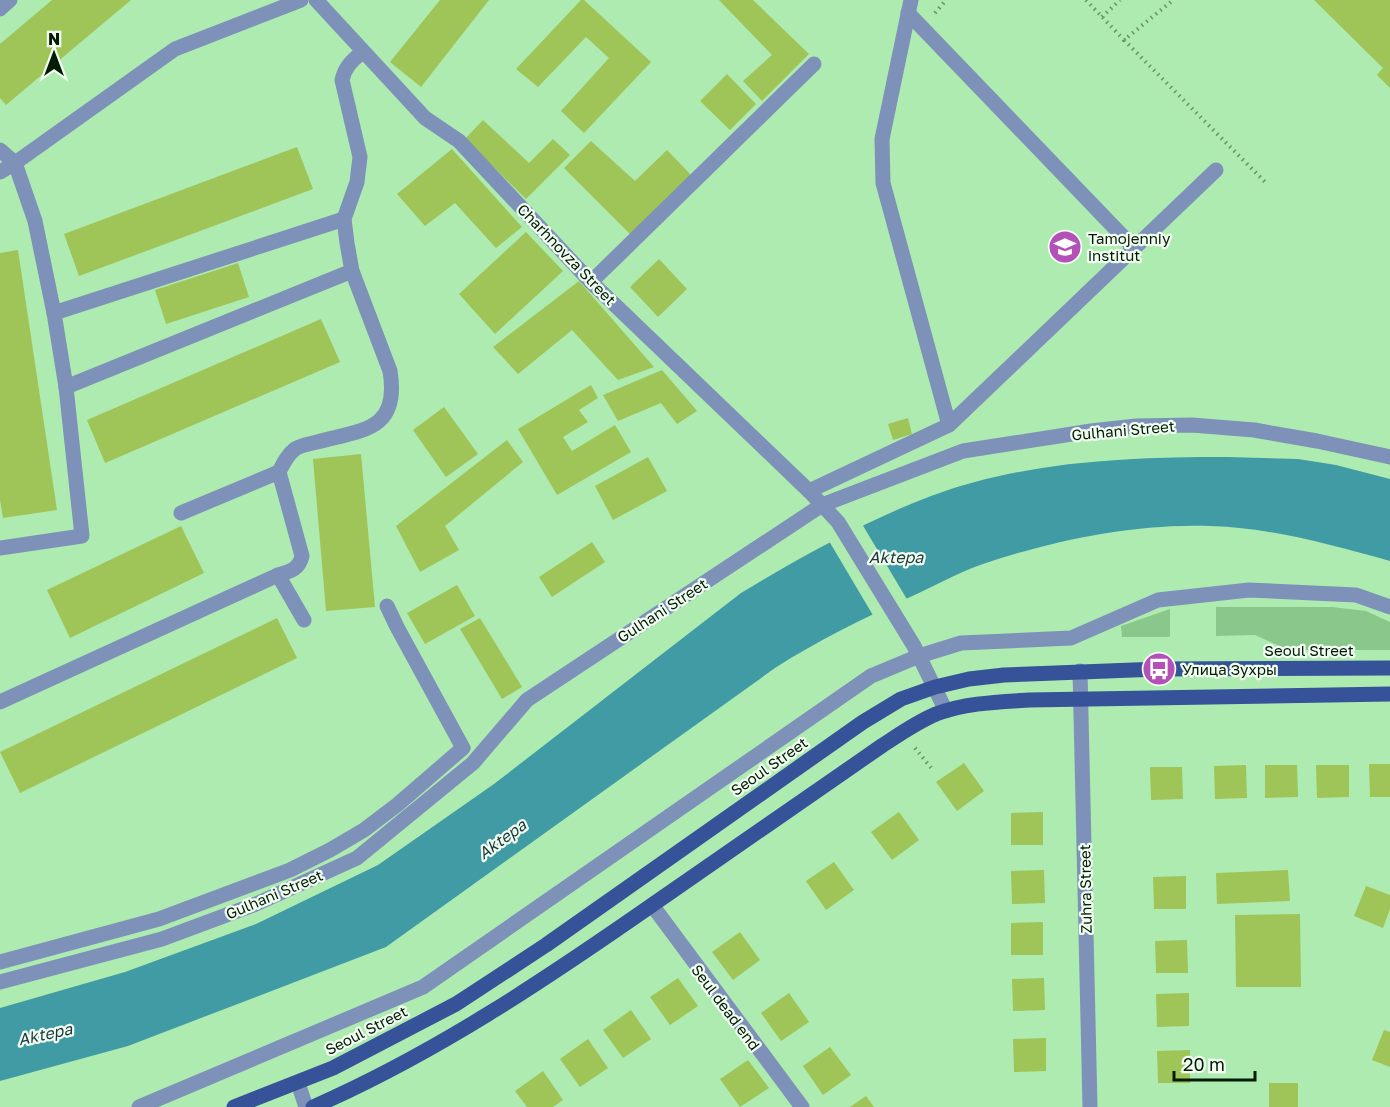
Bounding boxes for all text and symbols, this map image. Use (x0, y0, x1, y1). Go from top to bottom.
north arrow (24, 24, 84, 84)
text: N (48, 29, 60, 49)
street label: Charhnovza Street (514, 200, 620, 308)
school or university icon: Tamojenniy institut (1047, 229, 1083, 265)
place label: Tamojenniy institut (1088, 229, 1171, 264)
street label: Gulhani Street (1071, 417, 1175, 443)
water label: Aktepa (869, 547, 924, 567)
street label: Gulhani Street (614, 574, 710, 646)
street label: Seoul Street (1264, 641, 1354, 659)
bus stop icon: Улица Зухры (1141, 651, 1177, 687)
place label: Улица Зухры (1182, 660, 1277, 678)
street label: Seoul Street (727, 733, 811, 799)
water label: Aktepa (474, 814, 531, 863)
street label: Zuhra Street (1075, 844, 1095, 934)
street label: Gulhani Street (223, 865, 325, 923)
street label: Seul dead end (688, 961, 764, 1053)
street label: Seoul Street (322, 1002, 410, 1058)
water label: Aktepa (16, 1018, 75, 1049)
scale bar (1174, 1044, 1255, 1082)
text: 20 m (1183, 1053, 1225, 1075)

